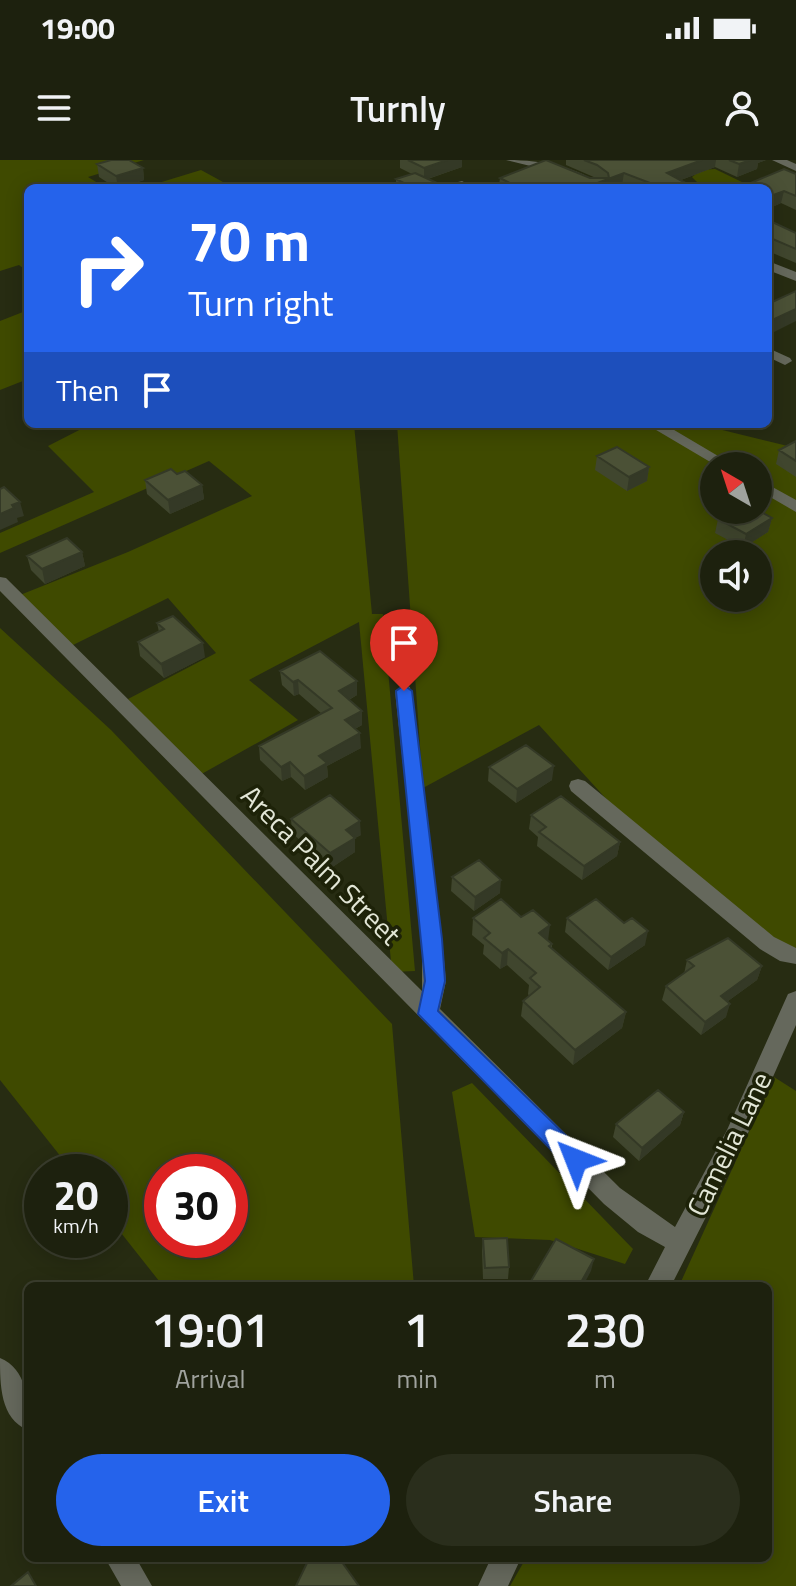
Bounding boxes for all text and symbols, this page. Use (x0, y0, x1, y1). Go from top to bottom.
text: 19:00 (40, 5, 115, 51)
text: Turnly (350, 81, 446, 136)
icon: menu (32, 86, 76, 130)
icon: person (720, 86, 764, 130)
text: 70 m (188, 198, 310, 283)
icon: right (56, 216, 160, 320)
text: Turn right (188, 275, 333, 330)
text: Then (56, 367, 119, 413)
icon: arrive (135, 368, 179, 412)
north arrow (700, 452, 772, 524)
map controls (700, 452, 772, 612)
button: sound (700, 540, 772, 612)
pin (370, 609, 438, 691)
icon: arrive (382, 621, 426, 665)
street label: Areca Palm Street (231, 775, 411, 955)
street label: Camelia Lane (675, 1064, 782, 1223)
position arrow (534, 1118, 618, 1202)
speed limit sign: 30 (144, 1154, 248, 1258)
text: 20 (54, 1165, 98, 1226)
text: km/h (53, 1210, 99, 1241)
text: 19:01 (151, 1293, 270, 1366)
text: 1 (404, 1293, 431, 1366)
text: 230 (565, 1293, 645, 1366)
text: Arrival (175, 1359, 245, 1398)
text: min (396, 1359, 438, 1398)
text: m (594, 1359, 616, 1398)
button: Exit (56, 1454, 390, 1546)
button: Share (406, 1454, 740, 1546)

